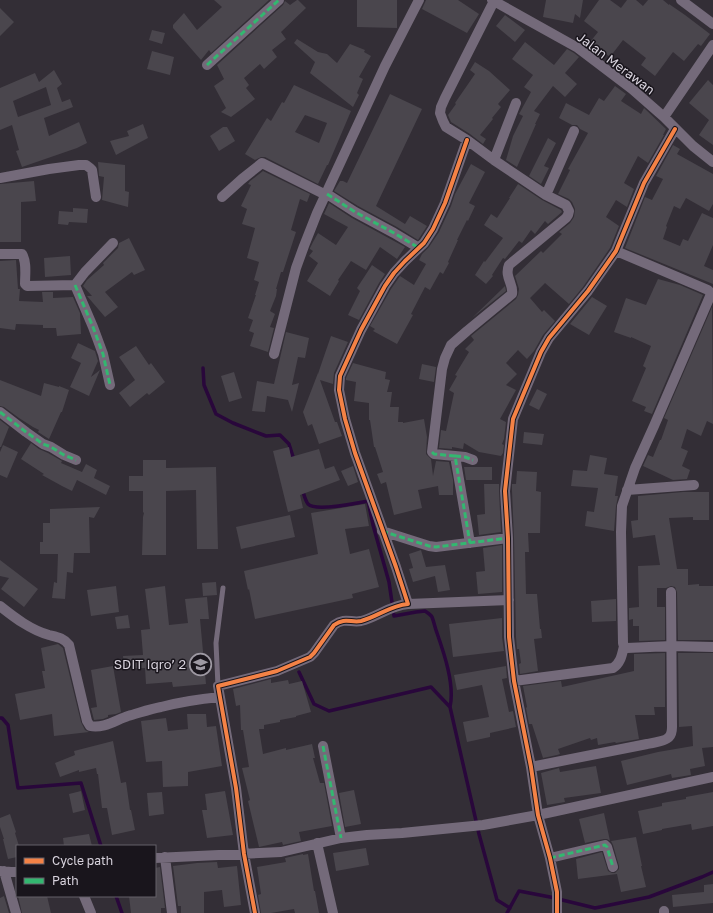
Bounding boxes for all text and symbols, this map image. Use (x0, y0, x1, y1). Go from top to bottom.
street label: Jalan Merawan (574, 28, 658, 98)
school or university icon: SDIT Iqro’ 2 (188, 651, 214, 677)
place label: SDIT Iqro’ 2 (114, 656, 186, 672)
legend (16, 845, 156, 897)
text: Cycle path (52, 853, 113, 868)
text: Path (52, 873, 79, 888)

